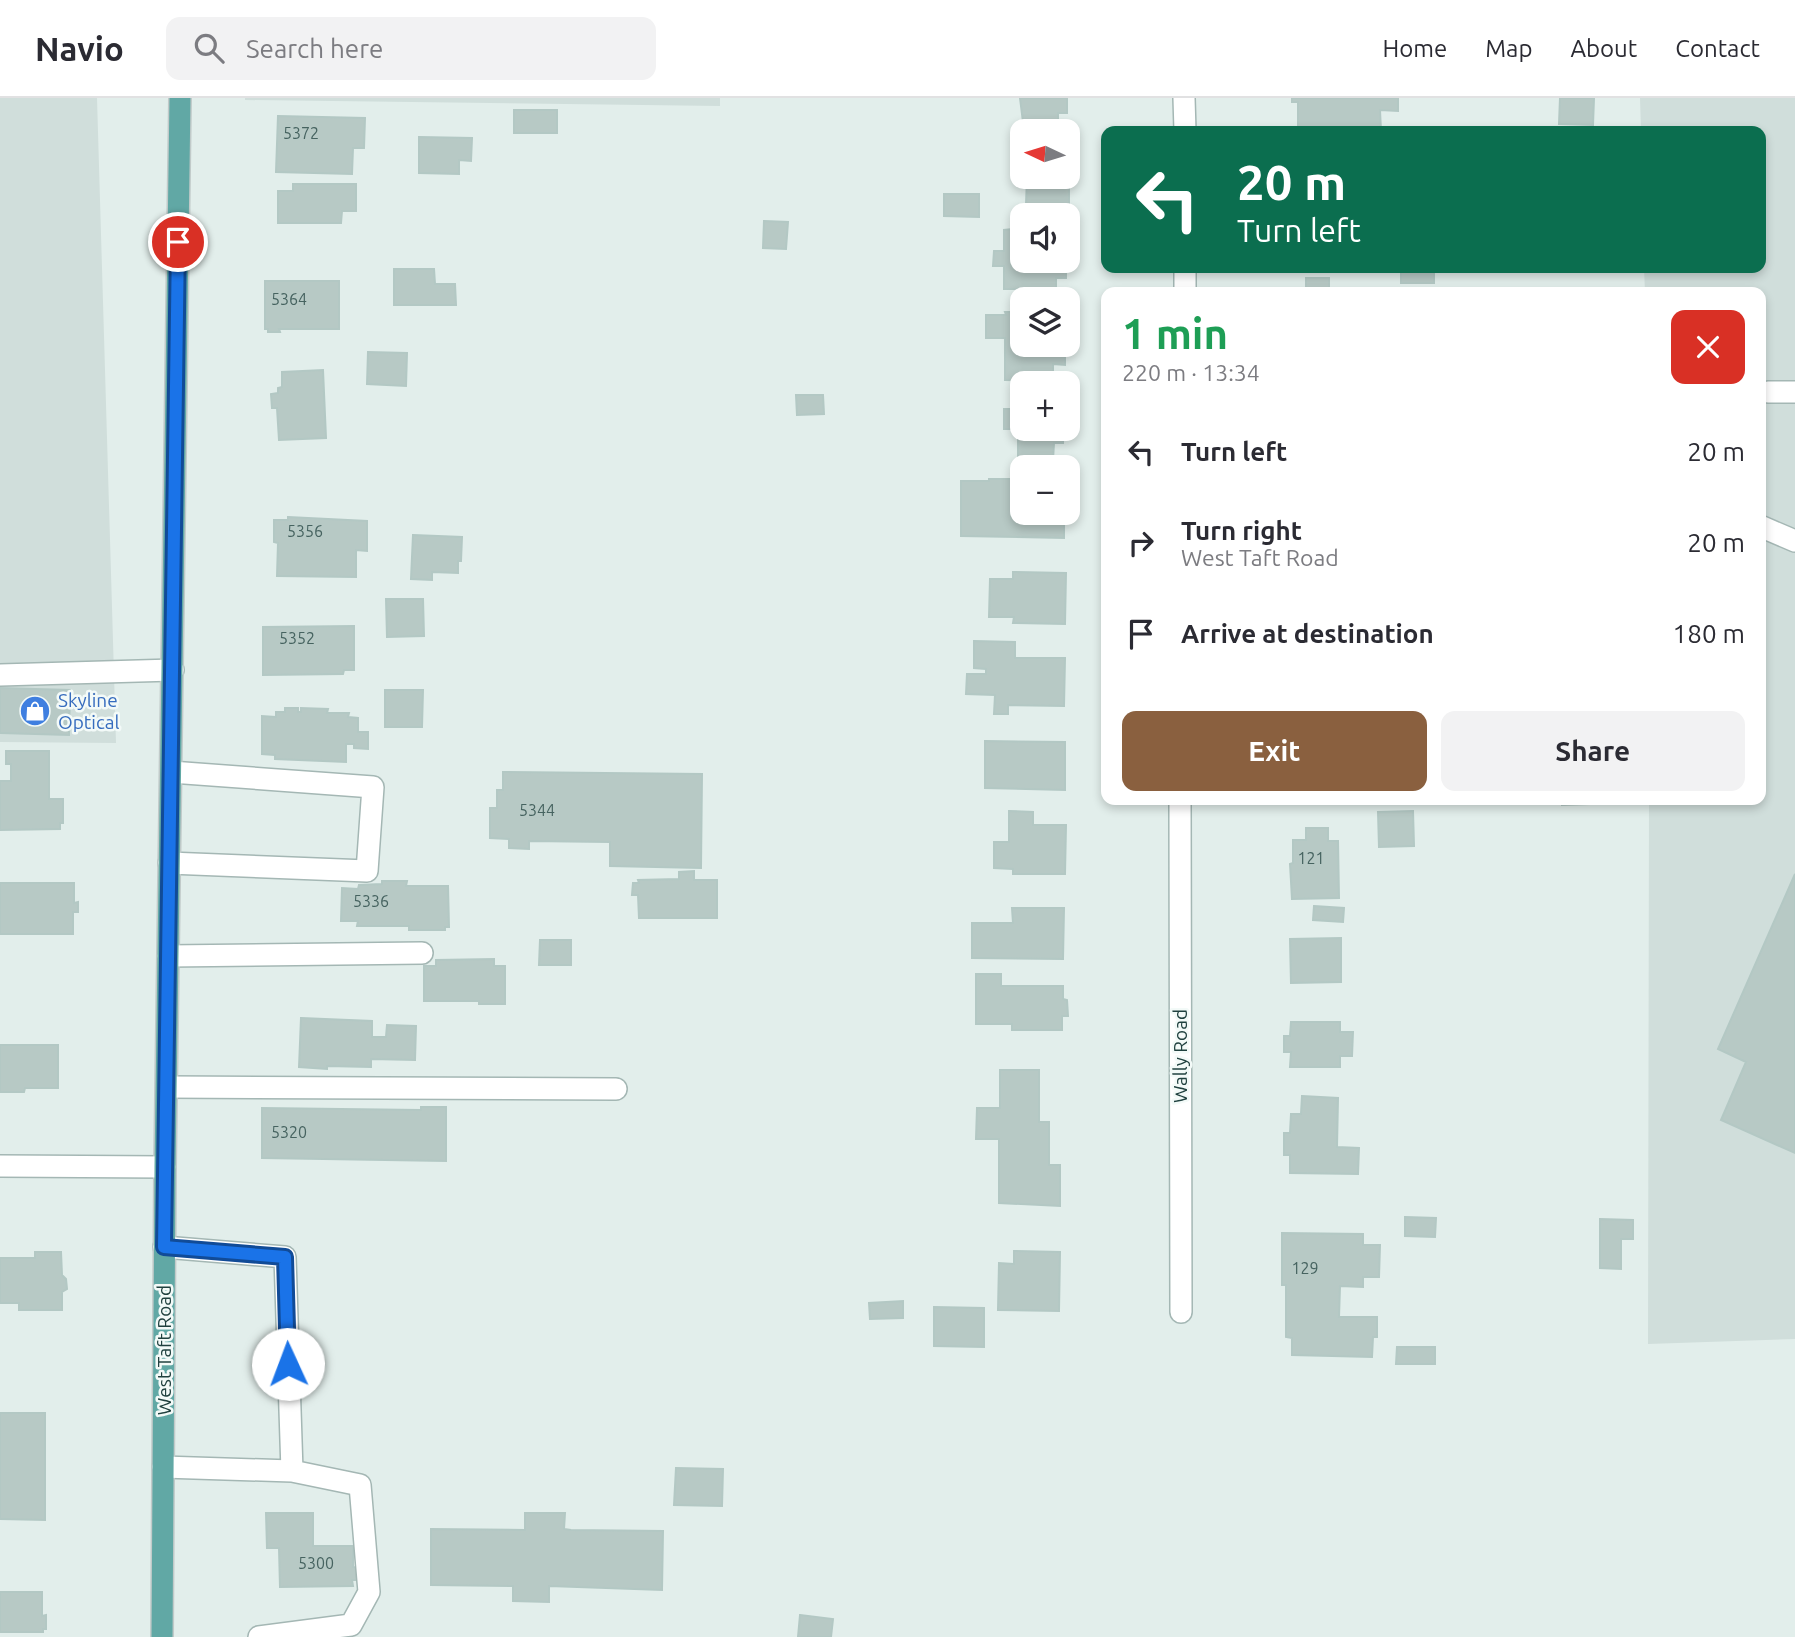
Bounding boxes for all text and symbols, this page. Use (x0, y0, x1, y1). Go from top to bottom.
search box (166, 17, 656, 80)
icon: search (190, 29, 228, 67)
text: Navio (35, 30, 124, 67)
text: Search here (246, 34, 383, 63)
text: Home (1382, 35, 1447, 62)
text: Map (1485, 35, 1532, 62)
text: About (1570, 35, 1637, 62)
text: Contact (1675, 35, 1760, 62)
north arrow (1010, 119, 1080, 189)
map controls (1010, 119, 1080, 525)
house number: 5372 (283, 124, 319, 142)
icon: left (1122, 154, 1213, 245)
text: 20 m (1237, 154, 1346, 209)
button: sound (1010, 203, 1080, 273)
pin (148, 212, 208, 272)
text: Turn left (1237, 212, 1361, 248)
icon: arrive (159, 223, 197, 261)
button: layers (1010, 287, 1080, 357)
house number: 5364 (271, 290, 307, 308)
text: 1 min (1122, 310, 1228, 357)
button: close (1671, 310, 1745, 384)
text: 220 m · 13:34 (1122, 360, 1260, 385)
button: + (1010, 371, 1080, 441)
icon: left (1122, 433, 1160, 471)
text: Turn left (1181, 437, 1287, 466)
text: 20 m (1687, 437, 1745, 466)
button: − (1010, 455, 1080, 525)
text: Turn right (1181, 516, 1302, 545)
house number: 5356 (287, 522, 323, 540)
icon: right (1122, 524, 1160, 562)
text: 20 m (1687, 528, 1745, 557)
text: West Taft Road (1181, 545, 1339, 570)
icon: arrive (1122, 615, 1160, 653)
text: Arrive at destination (1181, 619, 1434, 648)
text: 180 m (1673, 619, 1745, 648)
house number: 5352 (279, 629, 315, 647)
place label: Skyline Optical (58, 689, 119, 733)
shop icon: Skyline Optical (18, 694, 52, 728)
button: Exit (1122, 711, 1427, 791)
button: Share (1441, 711, 1745, 791)
house number: 5344 (519, 801, 555, 819)
house number: 121 (1297, 849, 1325, 867)
house number: 5336 (353, 892, 389, 910)
street label: Wally Road (1169, 1009, 1191, 1103)
house number: 5320 (271, 1123, 307, 1141)
house number: 129 (1291, 1259, 1319, 1277)
street label: West Taft Road (153, 1285, 175, 1415)
position arrow (251, 1327, 325, 1401)
house number: 5300 (298, 1554, 334, 1572)

